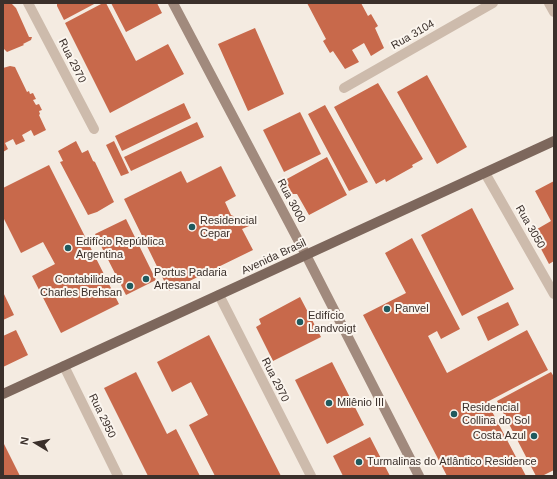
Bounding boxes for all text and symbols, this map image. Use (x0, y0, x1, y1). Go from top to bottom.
street label: Rua 3104 (389, 17, 437, 53)
street label: Rua 2970 (55, 37, 89, 85)
street label: Rua 3000 (274, 177, 308, 225)
street label: Rua 3050 (512, 203, 548, 251)
place label: Residencial Cepar (200, 214, 257, 240)
marker: Residencial Cepar (187, 222, 197, 232)
place label: Edifício República Argentina (76, 235, 164, 261)
street label: Avenida Brasil (239, 236, 309, 278)
marker: Edifício República Argentina (63, 243, 73, 253)
place label: Portus Padaria Artesanal (154, 266, 227, 292)
place label: Contabilidade Charles Brehsan (40, 273, 122, 299)
marker: Portus Padaria Artesanal (141, 274, 151, 284)
marker: Contabilidade Charles Brehsan (125, 281, 135, 291)
place label: Panvel (395, 302, 429, 316)
marker: Panvel (382, 304, 392, 314)
place label: Edifício Landvoigt (308, 309, 356, 335)
marker: Edifício Landvoigt (295, 317, 305, 327)
street label: Rua 2970 (258, 356, 292, 404)
street label: Rua 2950 (86, 392, 118, 440)
place label: Milênio III (337, 396, 384, 410)
marker: Milênio III (324, 398, 334, 408)
place label: Residencial Collina do Sol (462, 401, 530, 427)
marker: Residencial Collina do Sol (449, 409, 459, 419)
north arrow (16, 423, 56, 463)
place label: Costa Azul (473, 429, 526, 443)
marker: Costa Azul (529, 431, 539, 441)
text: N (18, 436, 31, 446)
place label: Turmalinas do Atlântico Residence (367, 455, 537, 469)
marker: Turmalinas do Atlântico Residence (354, 457, 364, 467)

